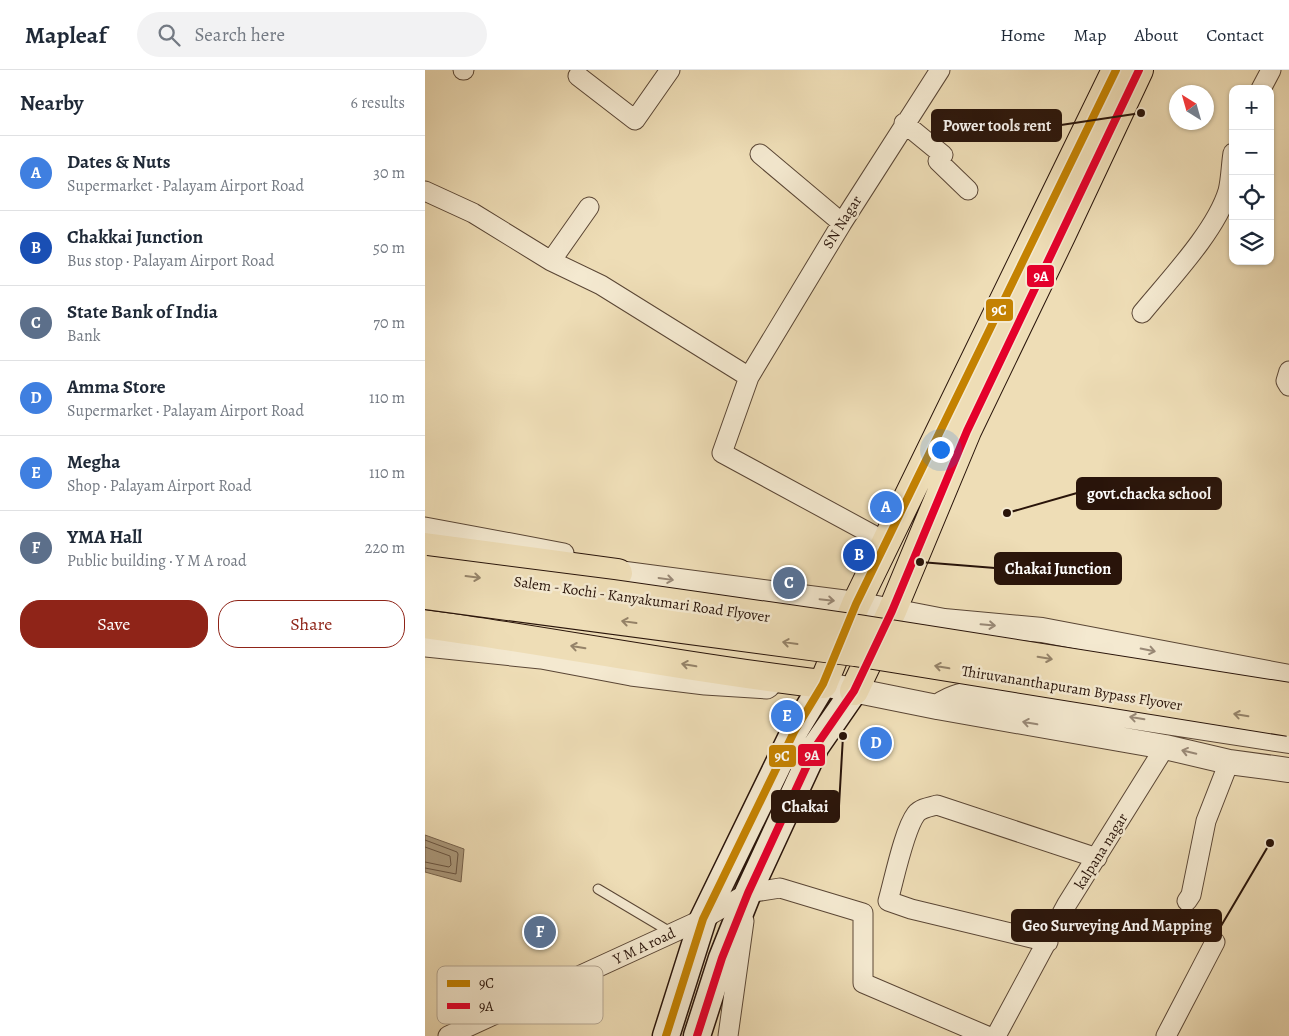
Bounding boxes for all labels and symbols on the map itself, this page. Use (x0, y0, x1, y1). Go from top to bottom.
north arrow (1169, 85, 1214, 130)
callout: Power tools rent (932, 110, 1061, 141)
text: Power tools rent (943, 115, 1052, 137)
street label: SN Nagar (818, 191, 866, 252)
line badge: 9A (1026, 264, 1055, 288)
text: 9A (1033, 267, 1049, 286)
line badge: 9C (985, 298, 1014, 322)
text: 9C (991, 301, 1007, 320)
your location (928, 437, 954, 463)
callout: govt.chacka school (1077, 478, 1221, 509)
text: govt.chacka school (1087, 483, 1212, 505)
pin: A (870, 488, 902, 526)
pin: B (843, 536, 875, 574)
callout: Chakai Junction (995, 553, 1121, 584)
text: Chakai Junction (1005, 558, 1111, 580)
pin: C (773, 564, 805, 602)
street label: Salem - Kochi - Kanyakumari Road Flyover (513, 571, 772, 627)
one-way arrow (465, 572, 481, 582)
one-way arrow (658, 575, 674, 585)
one-way arrow (819, 595, 835, 605)
one-way arrow (621, 616, 637, 626)
one-way arrow (979, 620, 995, 630)
one-way arrow (782, 638, 798, 648)
one-way arrow (571, 642, 587, 652)
one-way arrow (1140, 646, 1156, 655)
one-way arrow (1037, 654, 1053, 664)
one-way arrow (681, 659, 697, 669)
street label: Thiruvananthapuram Bypass Flyover (960, 661, 1184, 715)
one-way arrow (935, 662, 951, 672)
pin: E (771, 697, 803, 735)
one-way arrow (1233, 710, 1249, 720)
one-way arrow (1129, 712, 1145, 722)
one-way arrow (1022, 718, 1038, 728)
pin: D (860, 724, 892, 762)
line badge: 9A (797, 743, 826, 767)
line badge: 9C (768, 744, 797, 768)
text: 9A (804, 746, 820, 765)
text: 9C (774, 747, 790, 766)
one-way arrow (1182, 747, 1198, 756)
callout: Chakai (772, 791, 839, 822)
text: Chakai (782, 796, 829, 818)
street label: kalpana nagar (1070, 809, 1132, 893)
callout: Geo Surveying And Mapping (1012, 910, 1221, 941)
pin: F (524, 913, 556, 951)
text: Geo Surveying And Mapping (1022, 915, 1213, 937)
street label: Y M A road (609, 922, 679, 970)
legend (437, 966, 603, 1024)
text: 9C (479, 974, 494, 993)
text: 9A (479, 997, 494, 1016)

